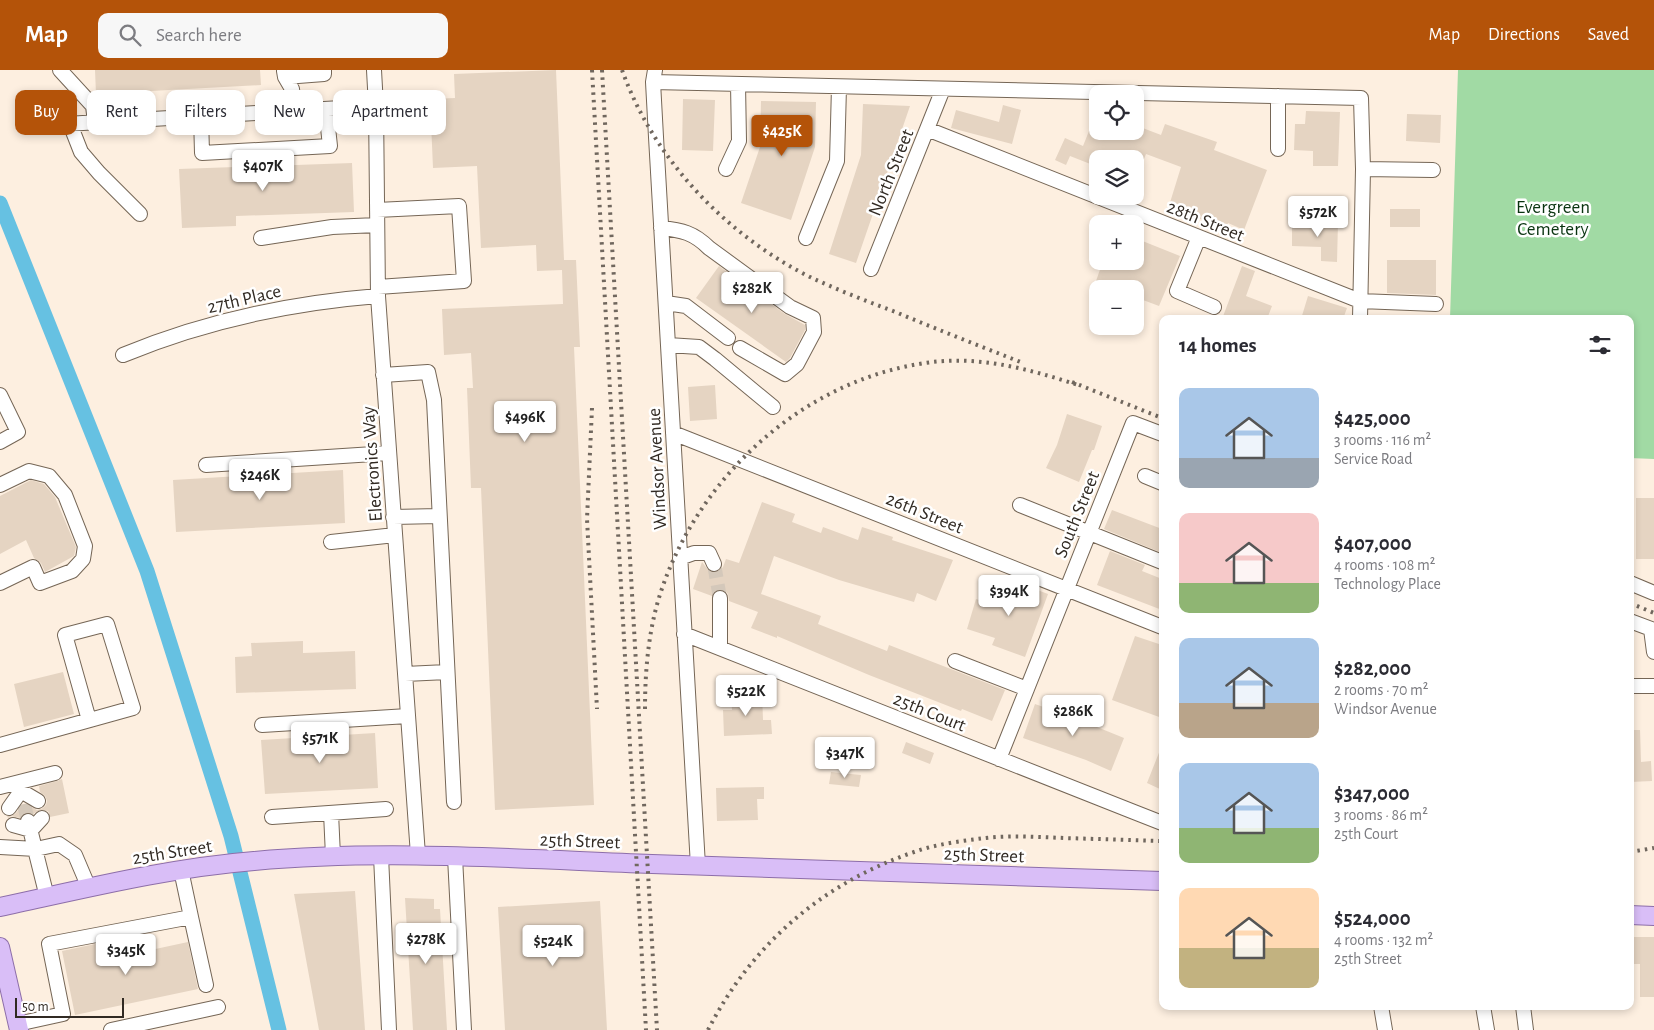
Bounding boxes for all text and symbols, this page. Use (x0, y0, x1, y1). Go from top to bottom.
search box (98, 13, 448, 58)
icon: search (116, 21, 144, 49)
text: Map (25, 23, 68, 47)
text: Search here (156, 26, 242, 45)
text: Map (1429, 26, 1460, 44)
text: Directions (1488, 26, 1560, 44)
text: Saved (1588, 26, 1629, 44)
map controls (1089, 85, 1144, 335)
button: locate (1089, 85, 1144, 140)
chip: Buy (15, 90, 77, 135)
chip: Rent (87, 90, 156, 135)
chip: Filters (166, 90, 245, 135)
chip: New (255, 90, 323, 135)
chip: Apartment (333, 90, 446, 135)
pin: $425K (747, 114, 817, 157)
text: $425K (762, 123, 802, 139)
street label: North Street (865, 126, 917, 219)
pin: $407K (228, 150, 298, 192)
button: layers (1089, 150, 1144, 205)
text: $407K (243, 158, 283, 174)
pin: $572K (1283, 196, 1353, 238)
street label: 28th Street (1164, 197, 1247, 245)
park label: Evergreen Cemetery (1516, 198, 1590, 239)
text: $572K (1299, 204, 1337, 220)
button: + (1089, 215, 1144, 270)
pin: $282K (717, 272, 787, 314)
text: $282K (732, 280, 772, 296)
button: − (1089, 280, 1144, 335)
street label: 27th Place (206, 282, 283, 317)
icon: filters (1586, 331, 1614, 359)
text: 14 homes (1179, 335, 1257, 356)
pin: $496K (490, 400, 560, 443)
street label: Electronics Way (359, 406, 386, 522)
street label: Windsor Avenue (645, 407, 670, 530)
icon: home (1219, 408, 1279, 468)
text: $425,000 (1334, 408, 1411, 429)
text: $496K (505, 409, 545, 425)
text: 3 rooms · 116 m² (1334, 432, 1431, 448)
text: Service Road (1334, 451, 1413, 467)
pin: $246K (225, 458, 295, 501)
text: $246K (240, 467, 280, 483)
street label: South Street (1051, 469, 1103, 561)
street label: 26th Street (883, 489, 966, 537)
icon: home (1219, 533, 1279, 593)
text: $407,000 (1334, 533, 1412, 554)
text: 4 rooms · 108 m² (1334, 557, 1435, 573)
pin: $394K (974, 574, 1044, 617)
text: Technology Place (1334, 576, 1441, 592)
text: $394K (989, 583, 1029, 599)
icon: home (1219, 658, 1279, 718)
text: $282,000 (1334, 658, 1411, 679)
pin: $522K (711, 674, 781, 717)
text: 2 rooms · 70 m² (1334, 682, 1428, 698)
text: $522K (727, 683, 765, 699)
street label: 25th Court (891, 689, 968, 735)
pin: $286K (1038, 694, 1108, 737)
text: Windsor Avenue (1334, 701, 1437, 717)
text: $286K (1053, 703, 1093, 719)
pin: $571K (285, 722, 355, 764)
text: $571K (302, 730, 338, 746)
pin: $347K (810, 736, 880, 779)
text: $347K (826, 745, 864, 761)
icon: home (1219, 783, 1279, 843)
text: $347,000 (1334, 783, 1410, 804)
text: 3 rooms · 86 m² (1334, 807, 1428, 823)
text: 25th Court (1334, 826, 1398, 842)
street label: 25th Street (539, 831, 620, 852)
street label: 25th Street (131, 837, 213, 868)
street label: 25th Street (943, 845, 1024, 866)
icon: home (1219, 908, 1279, 968)
text: $524,000 (1334, 908, 1411, 929)
pin: $278K (391, 922, 461, 965)
pin: $524K (518, 924, 588, 967)
text: $278K (407, 931, 445, 947)
text: 4 rooms · 132 m² (1334, 932, 1433, 948)
text: $524K (533, 933, 573, 949)
pin: $345K (91, 934, 161, 976)
text: $345K (107, 942, 145, 958)
text: 25th Street (1334, 951, 1402, 967)
scale bar (15, 995, 124, 1018)
text: 50 m (22, 1000, 49, 1014)

